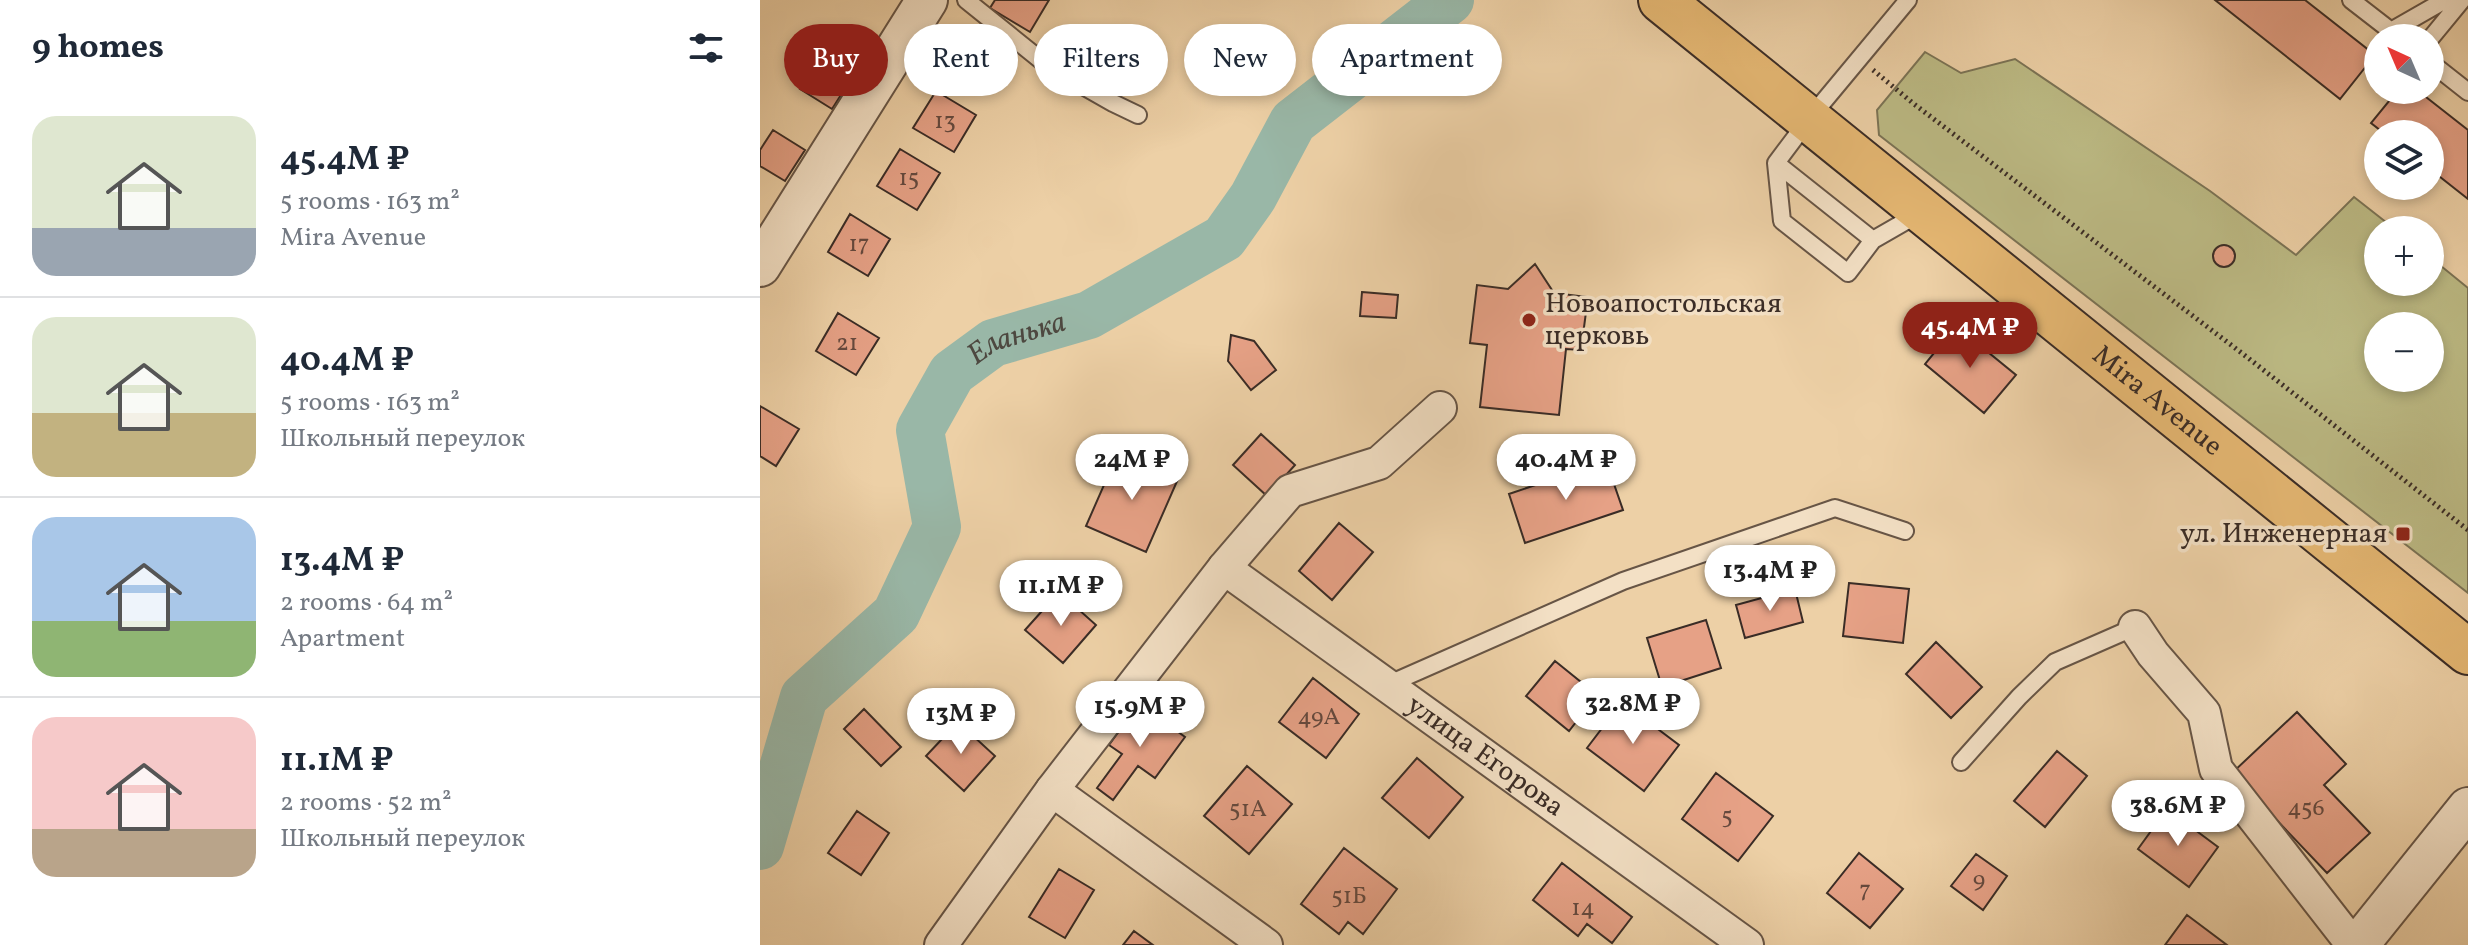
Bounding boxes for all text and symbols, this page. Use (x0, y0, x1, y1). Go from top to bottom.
chip: Buy (784, 24, 888, 96)
chip: Rent (904, 24, 1018, 96)
chip: Filters (1034, 24, 1168, 96)
chip: New (1184, 24, 1296, 96)
chip: Apartment (1312, 24, 1502, 96)
north arrow (2364, 24, 2444, 104)
map controls (2364, 24, 2444, 392)
text: 9 homes (32, 25, 164, 72)
icon: filters (684, 26, 728, 70)
house number: 13 (934, 105, 956, 139)
button: layers (2364, 120, 2444, 200)
text: 45.4M ₽ (280, 137, 410, 184)
icon: home (96, 148, 192, 244)
house number: 15 (899, 162, 919, 196)
text: 5 rooms · 163 m² (280, 184, 460, 220)
button: + (2364, 216, 2444, 296)
text: Mira Avenue (280, 220, 426, 256)
house number: 17 (849, 228, 869, 262)
place label: Новоапостольская церковь (1545, 285, 1782, 356)
water label: Еланька (959, 302, 1071, 376)
pin: 45.4M ₽ (1896, 302, 2044, 370)
text: 45.4M ₽ (1920, 310, 2020, 346)
marker: Новоапостольская церковь (1520, 311, 1538, 329)
button: − (2364, 312, 2444, 392)
house number: 21 (836, 327, 858, 361)
street label: Mira Avenue (2084, 336, 2231, 466)
text: 40.4M ₽ (280, 338, 414, 385)
icon: home (96, 349, 192, 445)
text: 5 rooms · 163 m² (280, 385, 460, 421)
text: Школьный переулок (280, 421, 525, 457)
pin: 24M ₽ (1076, 434, 1188, 502)
pin: 40.4M ₽ (1492, 434, 1640, 502)
text: 24M ₽ (1093, 442, 1171, 478)
text: 40.4M ₽ (1515, 442, 1617, 478)
place label: ул. Инженерная (2180, 515, 2387, 554)
marker: ул. Инженерная (2394, 525, 2412, 543)
text: 13.4M ₽ (280, 538, 404, 585)
pin: 13.4M ₽ (1696, 545, 1844, 613)
icon: home (96, 549, 192, 645)
text: 13.4M ₽ (1722, 553, 1818, 589)
pin: 11.1M ₽ (987, 560, 1135, 628)
text: 11.1M ₽ (1018, 568, 1104, 604)
text: 2 rooms · 64 m² (280, 585, 453, 621)
text: Apartment (280, 621, 405, 657)
pin: 32.8M ₽ (1559, 678, 1707, 746)
pin: 15.9M ₽ (1066, 681, 1214, 749)
street label: улица Егорова (1398, 686, 1572, 827)
text: 32.8M ₽ (1585, 686, 1681, 722)
pin: 13M ₽ (905, 688, 1017, 756)
text: 15.9M ₽ (1094, 689, 1186, 725)
text: 13M ₽ (925, 696, 997, 732)
house number: 49А (1298, 701, 1341, 735)
text: 11.1M ₽ (280, 738, 394, 785)
icon: home (96, 749, 192, 845)
pin: 38.6M ₽ (2104, 780, 2252, 848)
text: 2 rooms · 52 m² (280, 785, 452, 821)
text: 38.6M ₽ (2130, 788, 2226, 824)
house number: 456 (2287, 792, 2325, 826)
house number: 51А (1229, 793, 1267, 827)
house number: 5 (1721, 800, 1733, 834)
text: Школьный переулок (280, 821, 525, 857)
house number: 9 (1973, 864, 1985, 898)
house number: 7 (1859, 874, 1871, 908)
house number: 51Б (1331, 880, 1367, 914)
house number: 14 (1571, 892, 1595, 926)

